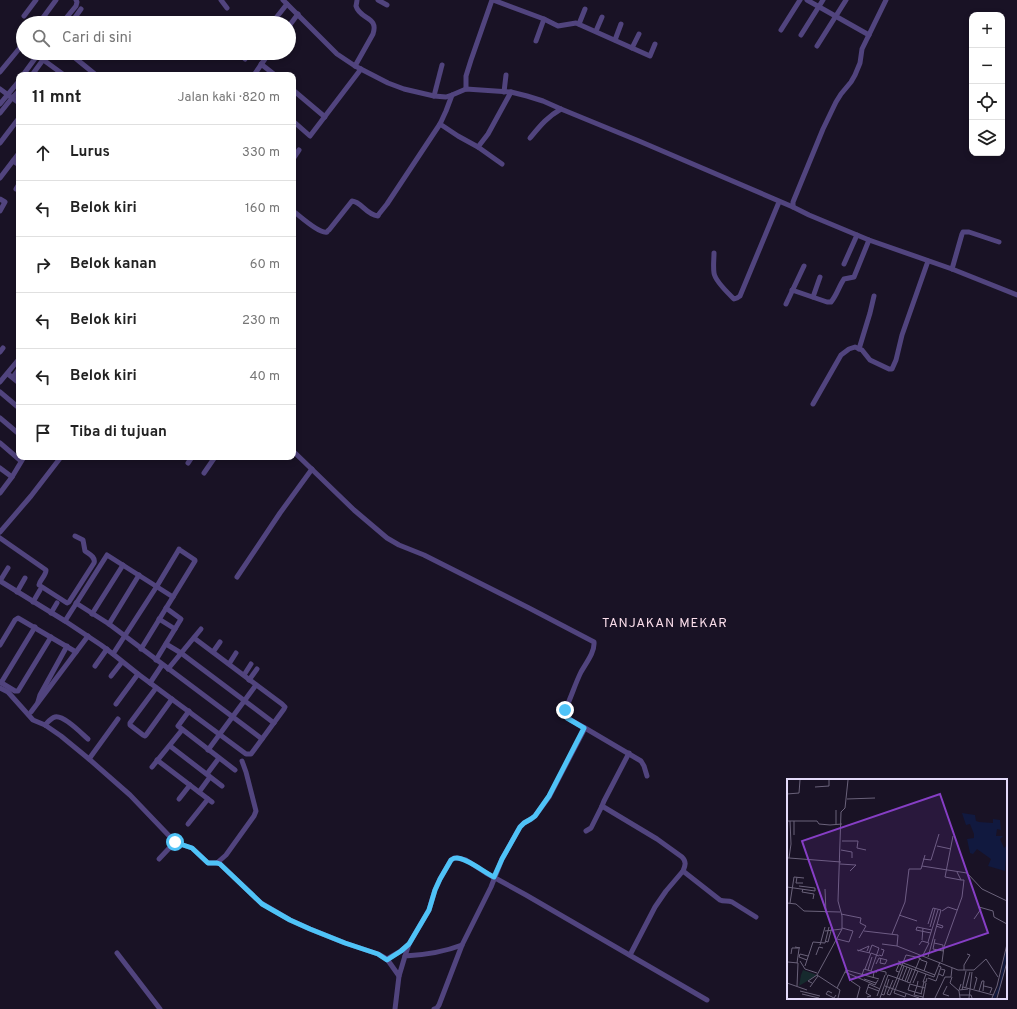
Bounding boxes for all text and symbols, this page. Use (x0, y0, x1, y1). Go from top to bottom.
map controls (969, 12, 1005, 156)
button: + (969, 12, 1005, 48)
search box (16, 16, 296, 60)
icon: search (30, 27, 52, 49)
text: Cari di sini (62, 29, 132, 48)
button: − (969, 48, 1005, 84)
button: locate (969, 84, 1005, 120)
text: 11 mnt (32, 87, 81, 109)
text: Jalan kaki · 820 m (177, 90, 280, 106)
button: layers (969, 120, 1005, 156)
icon: ahead (32, 142, 54, 164)
text: Lurus (70, 143, 110, 162)
text: 330 m (242, 145, 280, 161)
icon: left (32, 198, 54, 220)
text: Belok kiri (70, 199, 137, 218)
text: 160 m (245, 201, 280, 217)
icon: right (32, 254, 54, 276)
text: Belok kanan (70, 255, 157, 274)
text: 60 m (250, 257, 280, 273)
icon: left (32, 310, 54, 332)
text: Belok kiri (70, 311, 137, 330)
text: 230 m (242, 313, 280, 329)
icon: left (32, 366, 54, 388)
text: Belok kiri (70, 367, 137, 386)
text: 40 m (250, 369, 280, 385)
icon: arrive (32, 422, 54, 444)
text: Tiba di tujuan (70, 423, 167, 442)
district label: TANJAKAN MEKAR (602, 616, 728, 632)
route end (556, 701, 574, 719)
inset map (787, 779, 1007, 999)
route start (166, 833, 184, 851)

